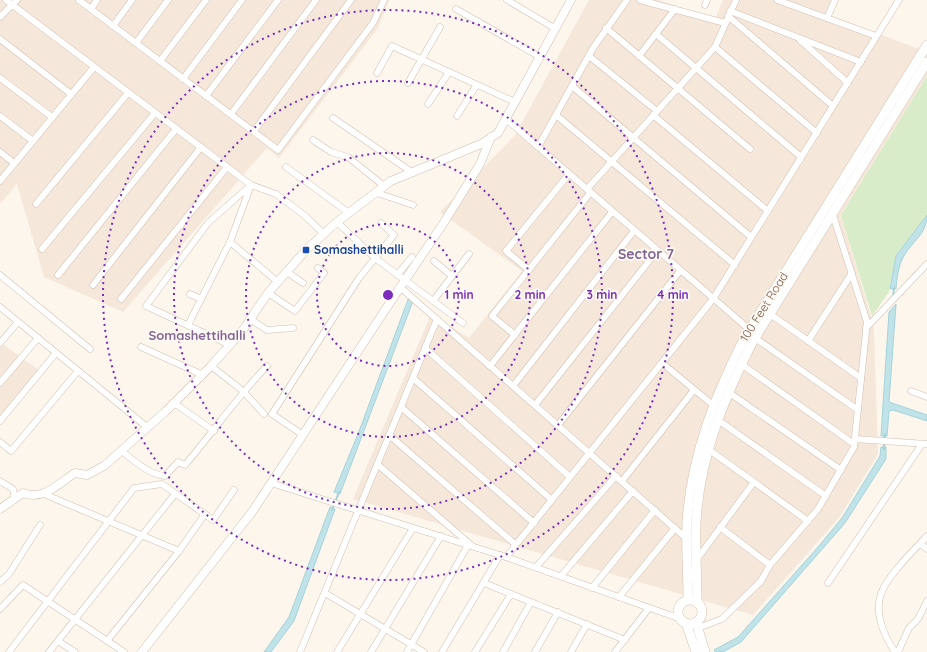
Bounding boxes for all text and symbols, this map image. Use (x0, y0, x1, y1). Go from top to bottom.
place label: Somashettihalli (314, 242, 404, 257)
marker: Somashettihalli (301, 245, 311, 255)
district label: Sector 7 (618, 245, 674, 263)
street label: 100 Feet Road (736, 269, 791, 344)
text: 1 min (444, 287, 474, 302)
text: 2 min (514, 287, 546, 302)
text: 3 min (587, 287, 617, 302)
text: 4 min (657, 287, 689, 302)
centre of rings (381, 288, 395, 302)
district label: Somashettihalli (148, 327, 246, 343)

